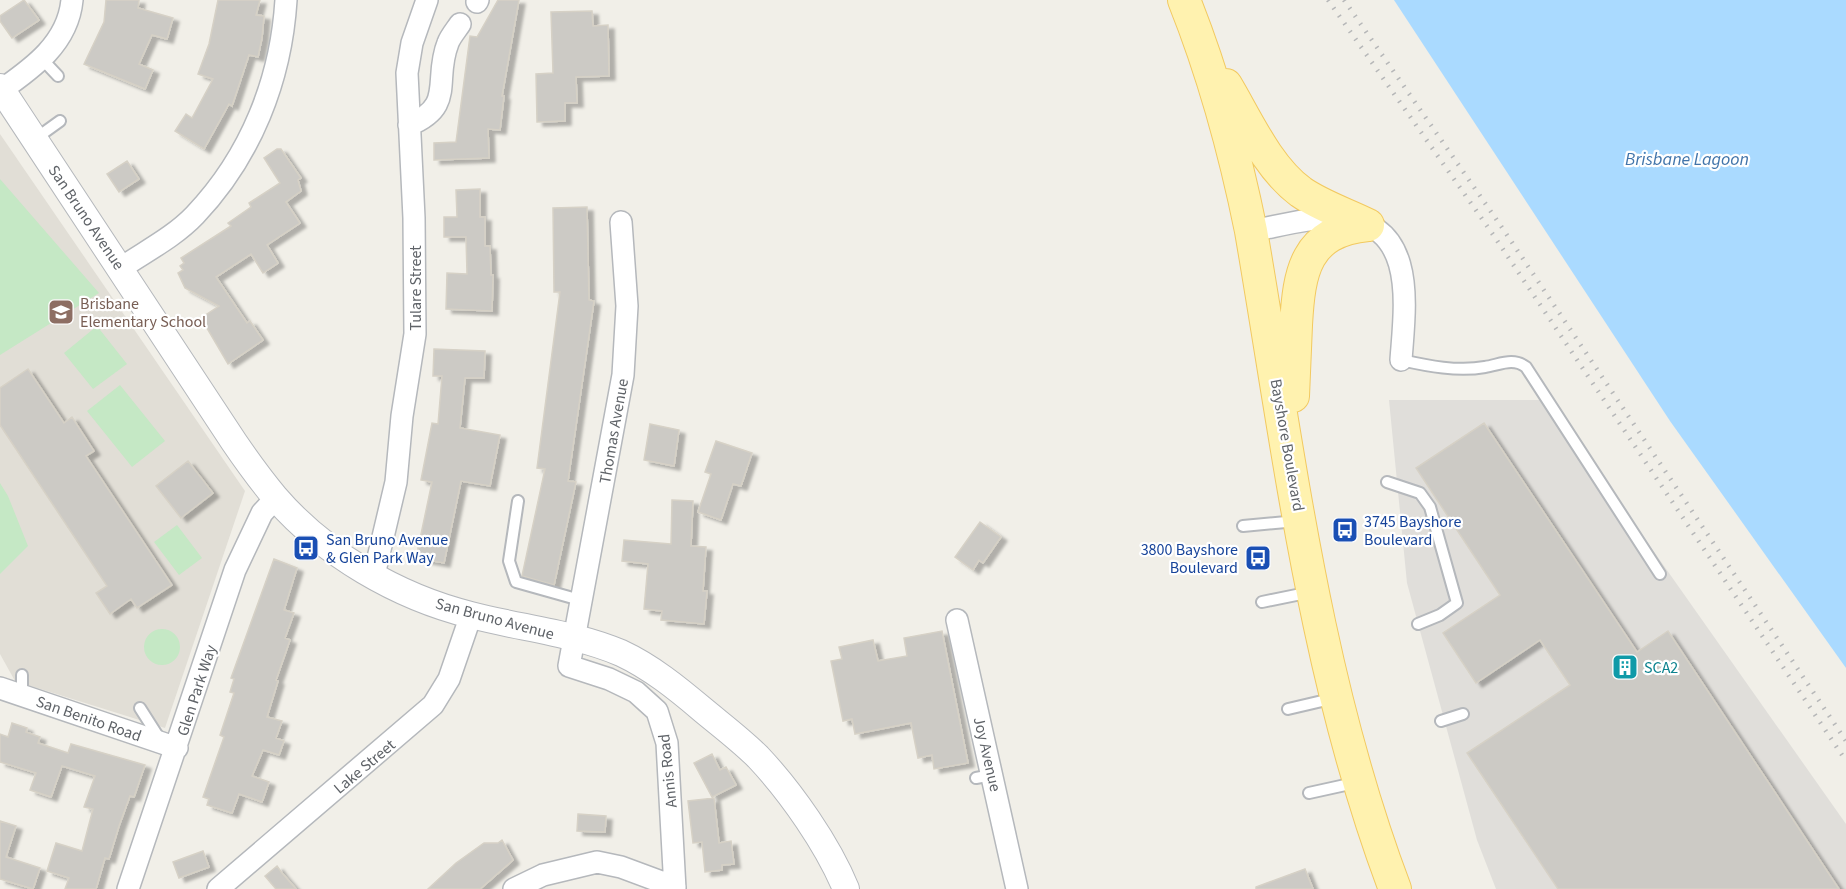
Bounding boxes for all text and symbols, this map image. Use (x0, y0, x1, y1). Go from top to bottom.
water label: Brisbane Lagoon (1625, 147, 1749, 172)
street label: San Bruno Avenue (43, 161, 129, 274)
street label: Tulare Street (405, 245, 427, 331)
place label: Brisbane Elementary School (80, 293, 206, 333)
school or university icon: Brisbane Elementary School (46, 297, 76, 327)
street label: Thomas Avenue (594, 377, 634, 486)
street label: Bayshore Boulevard (1265, 377, 1309, 513)
place label: 3745 Bayshore Boulevard (1364, 511, 1461, 551)
bus stop icon: 3745 Bayshore Boulevard (1330, 515, 1360, 545)
place label: San Bruno Avenue & Glen Park Way (326, 529, 448, 569)
bus stop icon: San Bruno Avenue & Glen Park Way (291, 533, 321, 563)
place label: 3800 Bayshore Boulevard (1141, 539, 1238, 579)
bus stop icon: 3800 Bayshore Boulevard (1243, 543, 1273, 573)
street label: San Bruno Avenue (433, 593, 557, 645)
street label: Glen Park Way (172, 641, 222, 739)
building icon: SCA2 (1610, 652, 1640, 682)
place label: SCA2 (1644, 657, 1678, 679)
street label: San Benito Road (33, 691, 144, 747)
street label: Joy Avenue (968, 715, 1006, 794)
street label: Annis Road (653, 733, 683, 809)
street label: Lake Street (329, 734, 401, 799)

